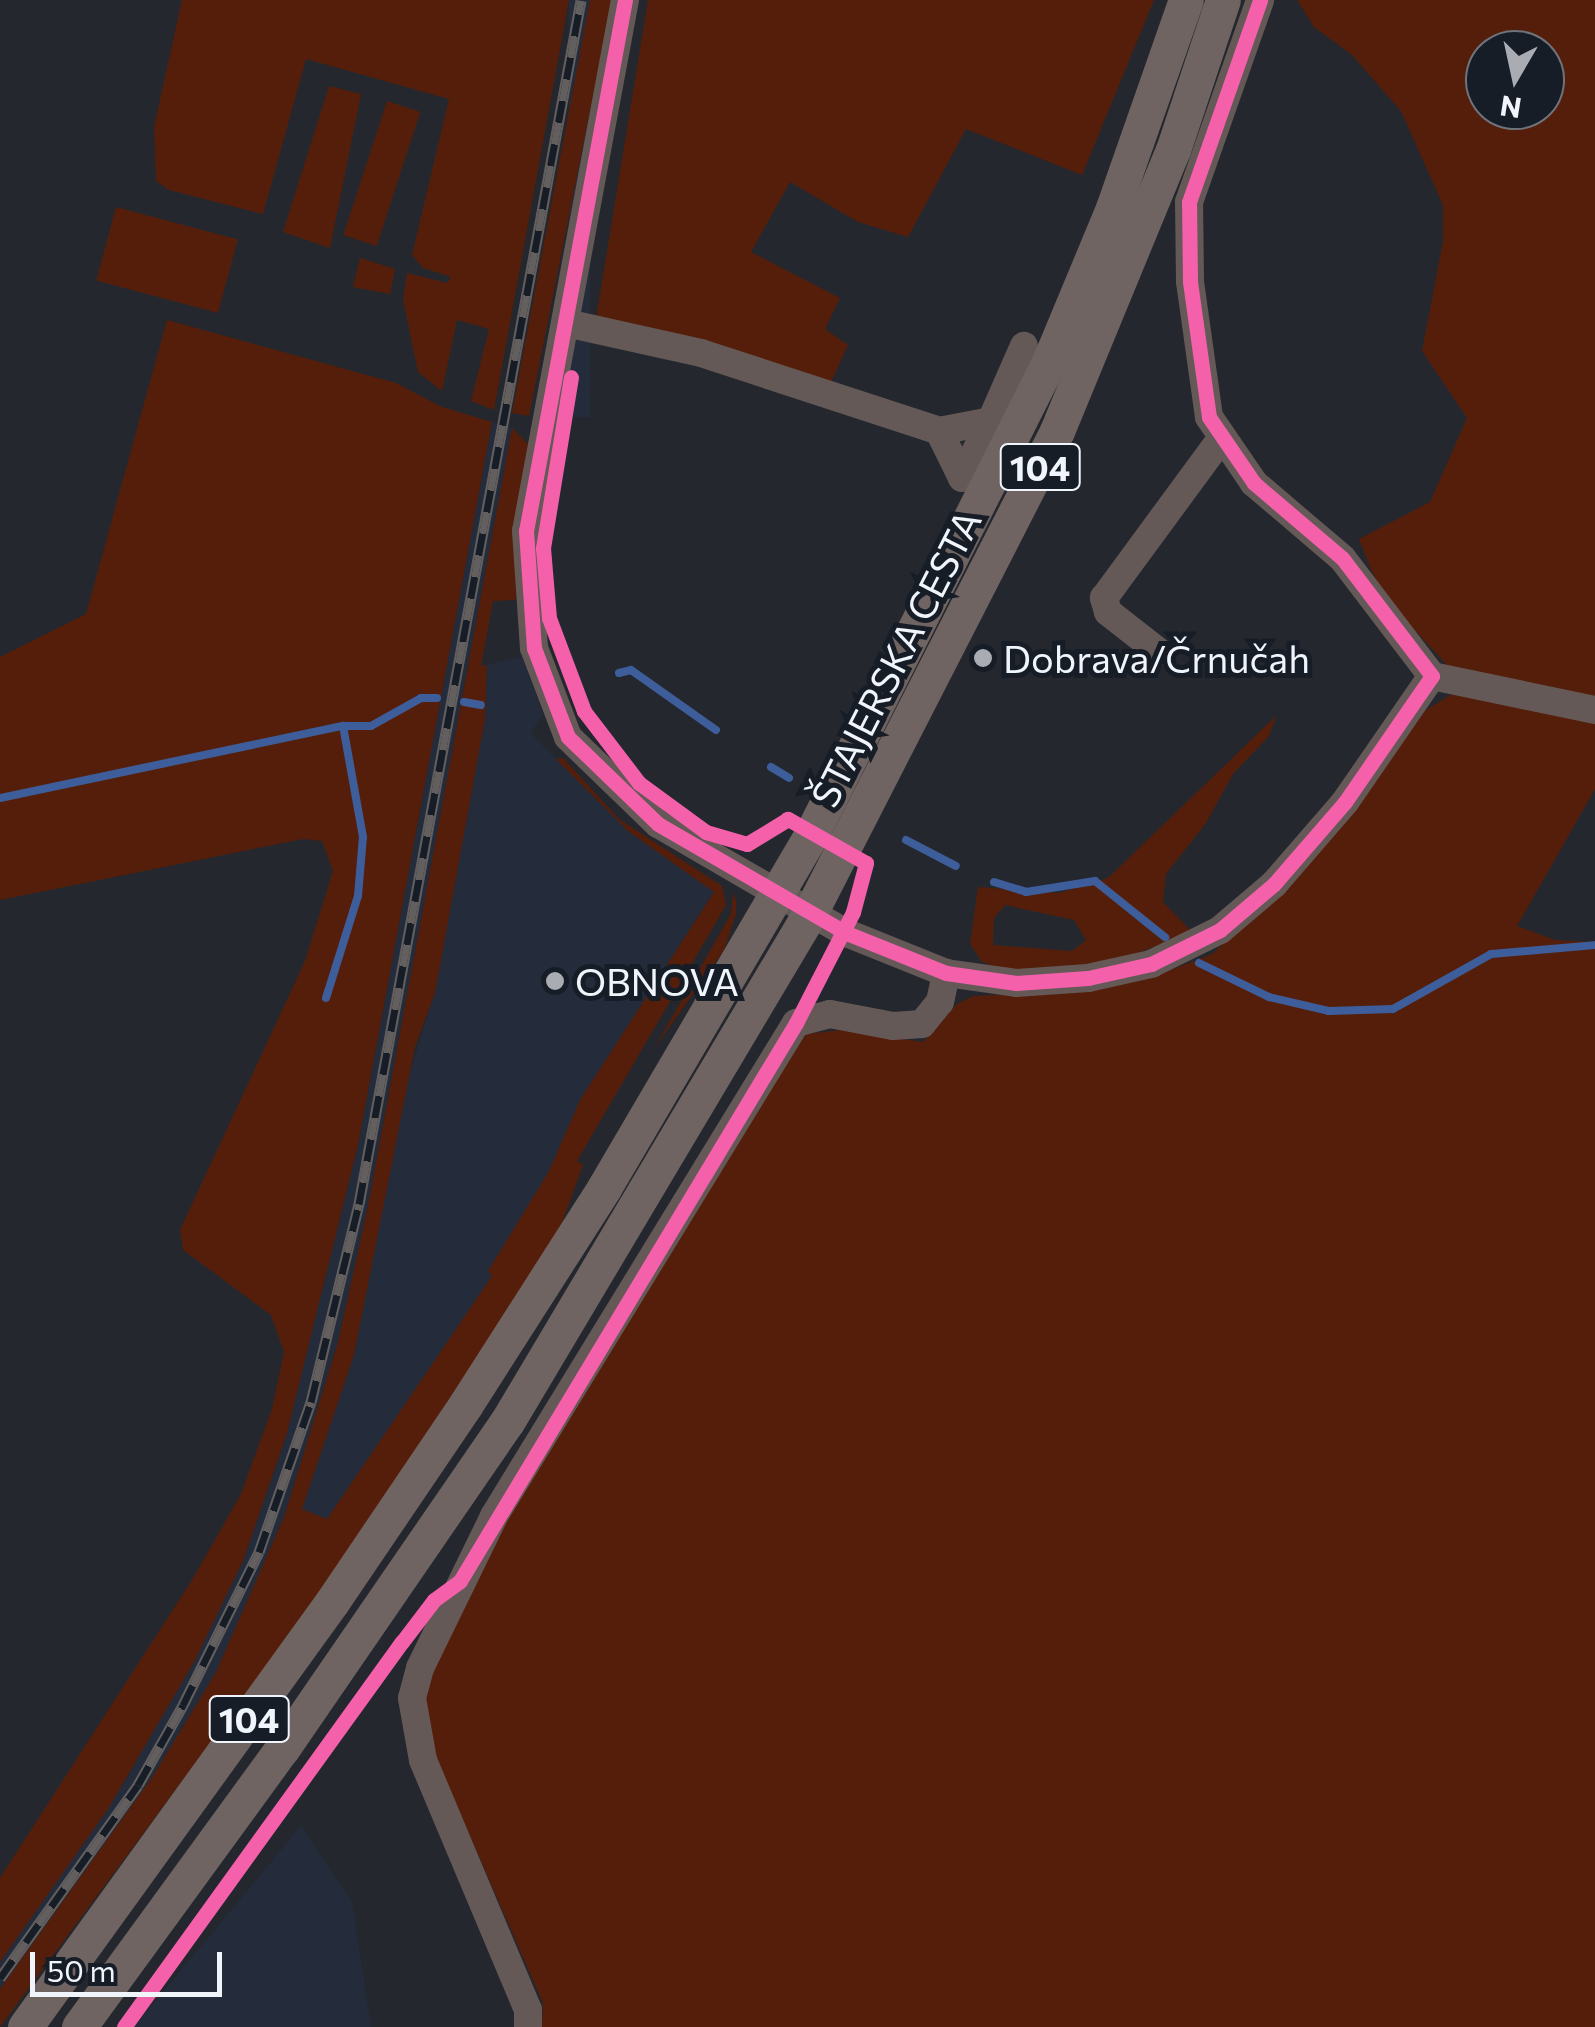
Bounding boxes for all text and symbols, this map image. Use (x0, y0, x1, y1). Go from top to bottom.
north arrow (1465, 30, 1565, 130)
text: N (1498, 89, 1524, 126)
road number: 104 (998, 437, 1082, 497)
street label: ŠTAJERSKA CESTA (800, 502, 990, 814)
place label: Dobrava/Črnučah (1003, 635, 1310, 681)
marker: Dobrava/Črnučah (972, 647, 994, 669)
place label: OBNOVA (575, 958, 739, 1004)
marker: OBNOVA (544, 970, 566, 992)
road number: 104 (206, 1689, 292, 1749)
scale bar (35, 1932, 228, 1994)
text: 50 m (47, 1951, 116, 1988)

